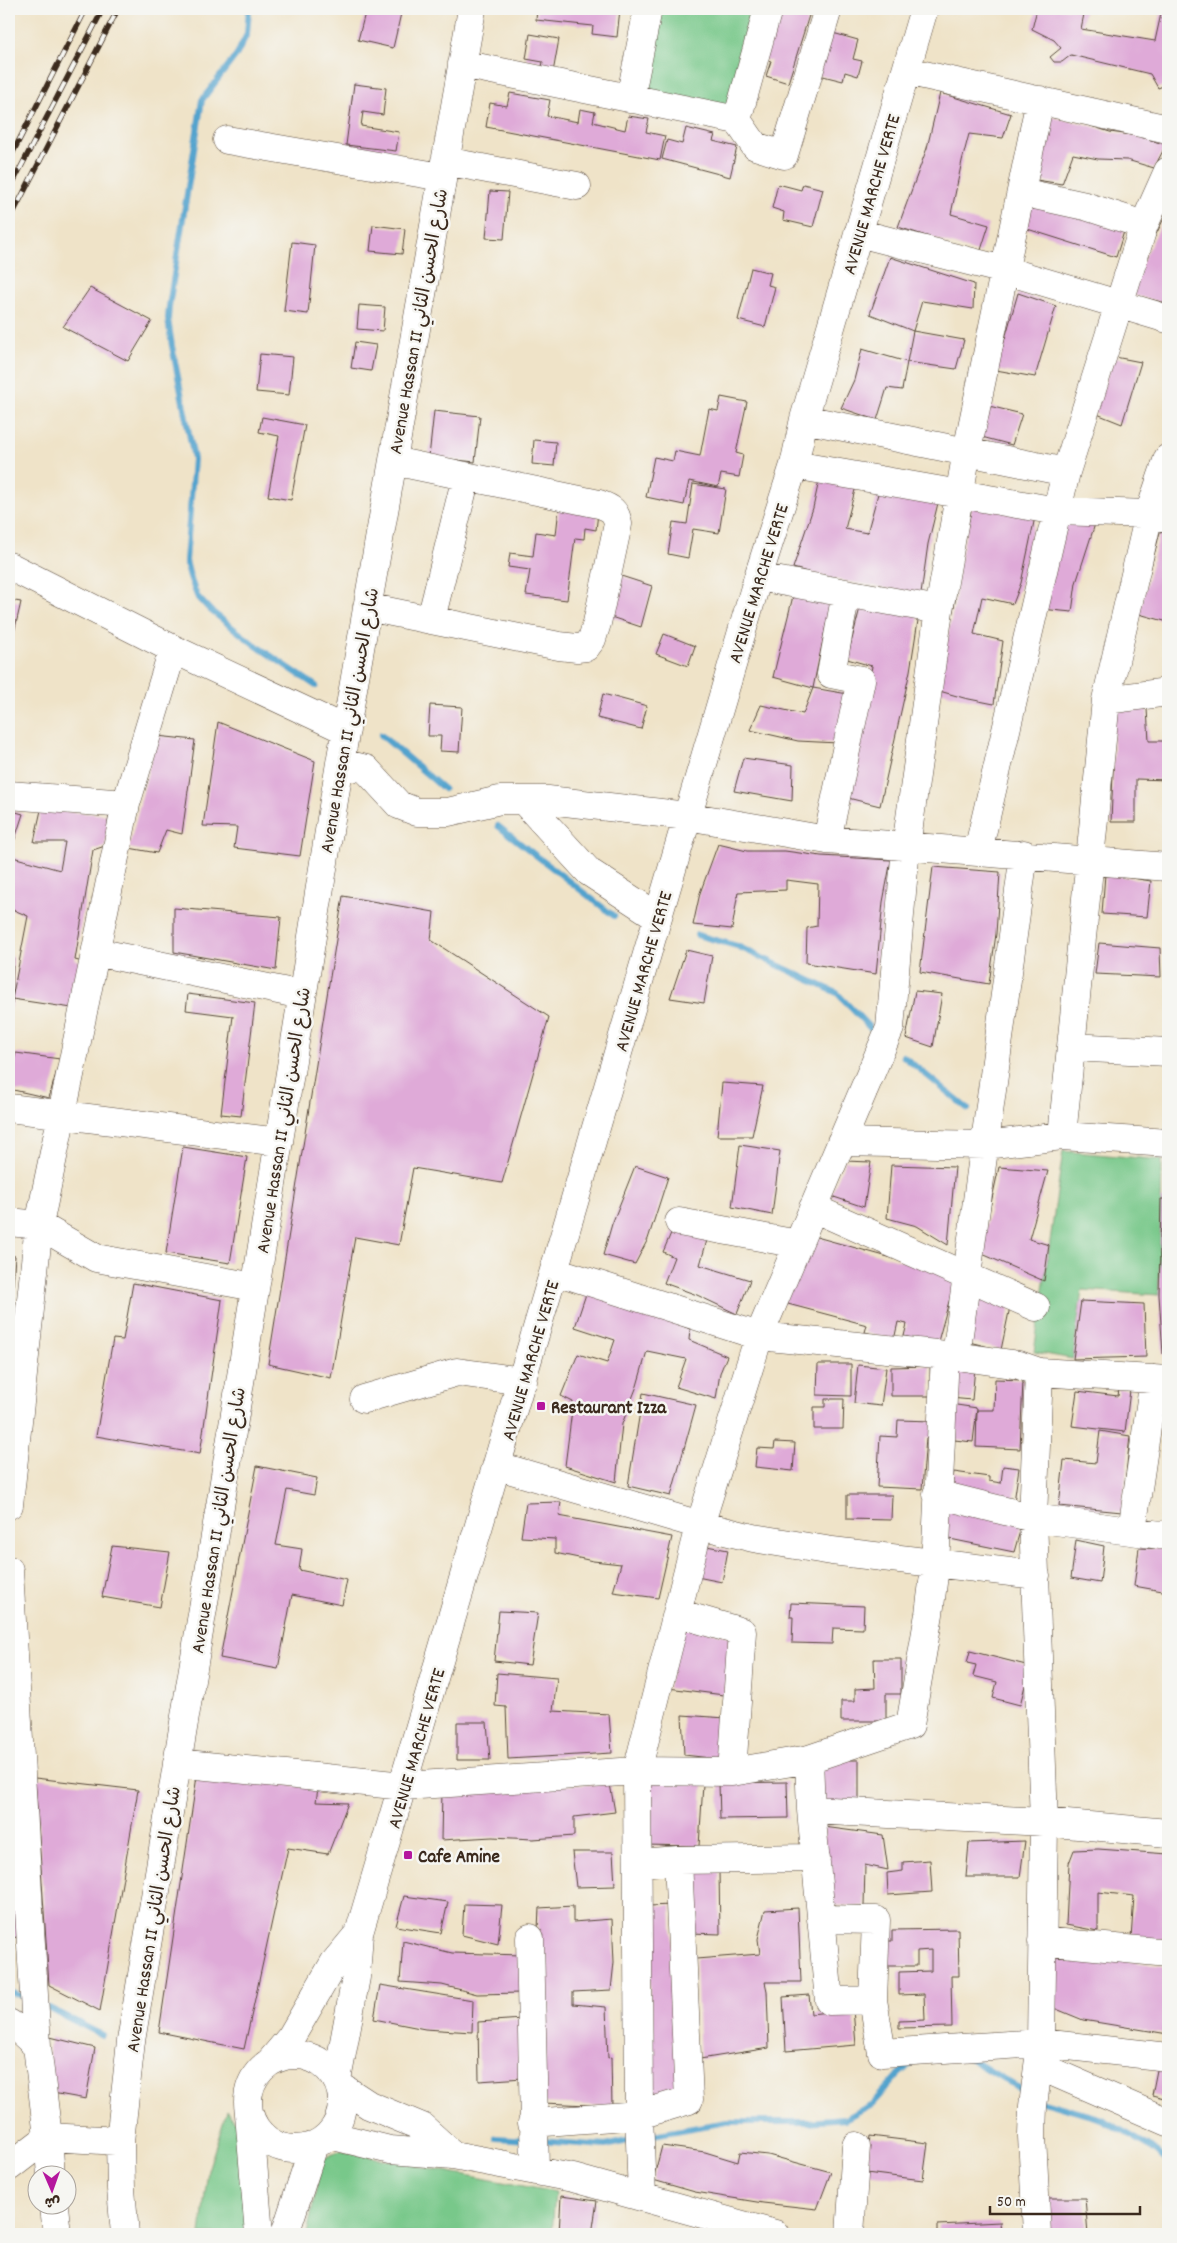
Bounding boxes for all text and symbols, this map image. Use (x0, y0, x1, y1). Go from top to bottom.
street label: AVENUE MARCHE VERTE (838, 111, 909, 278)
street label: Avenue Hassan II شارع الحسن الثاني (384, 187, 457, 457)
street label: AVENUE MARCHE VERTE (723, 500, 798, 667)
street label: Avenue Hassan II شارع الحسن الثاني (315, 586, 388, 856)
street label: AVENUE MARCHE VERTE (610, 888, 681, 1055)
street label: Avenue Hassan II شارع الحسن الثاني (251, 985, 320, 1256)
street label: AVENUE MARCHE VERTE (497, 1277, 568, 1444)
street label: Avenue Hassan II شارع الحسن الثاني (186, 1385, 255, 1656)
place label: Restaurant Izza (551, 1396, 667, 1423)
marker: Restaurant Izza (535, 1400, 547, 1412)
street label: AVENUE MARCHE VERTE (383, 1665, 454, 1832)
street label: Avenue Hassan II شارع الحسن الثاني (121, 1784, 190, 2055)
place label: Cafe Amine (418, 1845, 500, 1872)
marker: Cafe Amine (402, 1849, 414, 1861)
north arrow (28, 2166, 78, 2216)
scale bar (990, 2183, 1140, 2215)
text: ش (44, 2191, 60, 2211)
text: 50 m (997, 2192, 1026, 2214)

